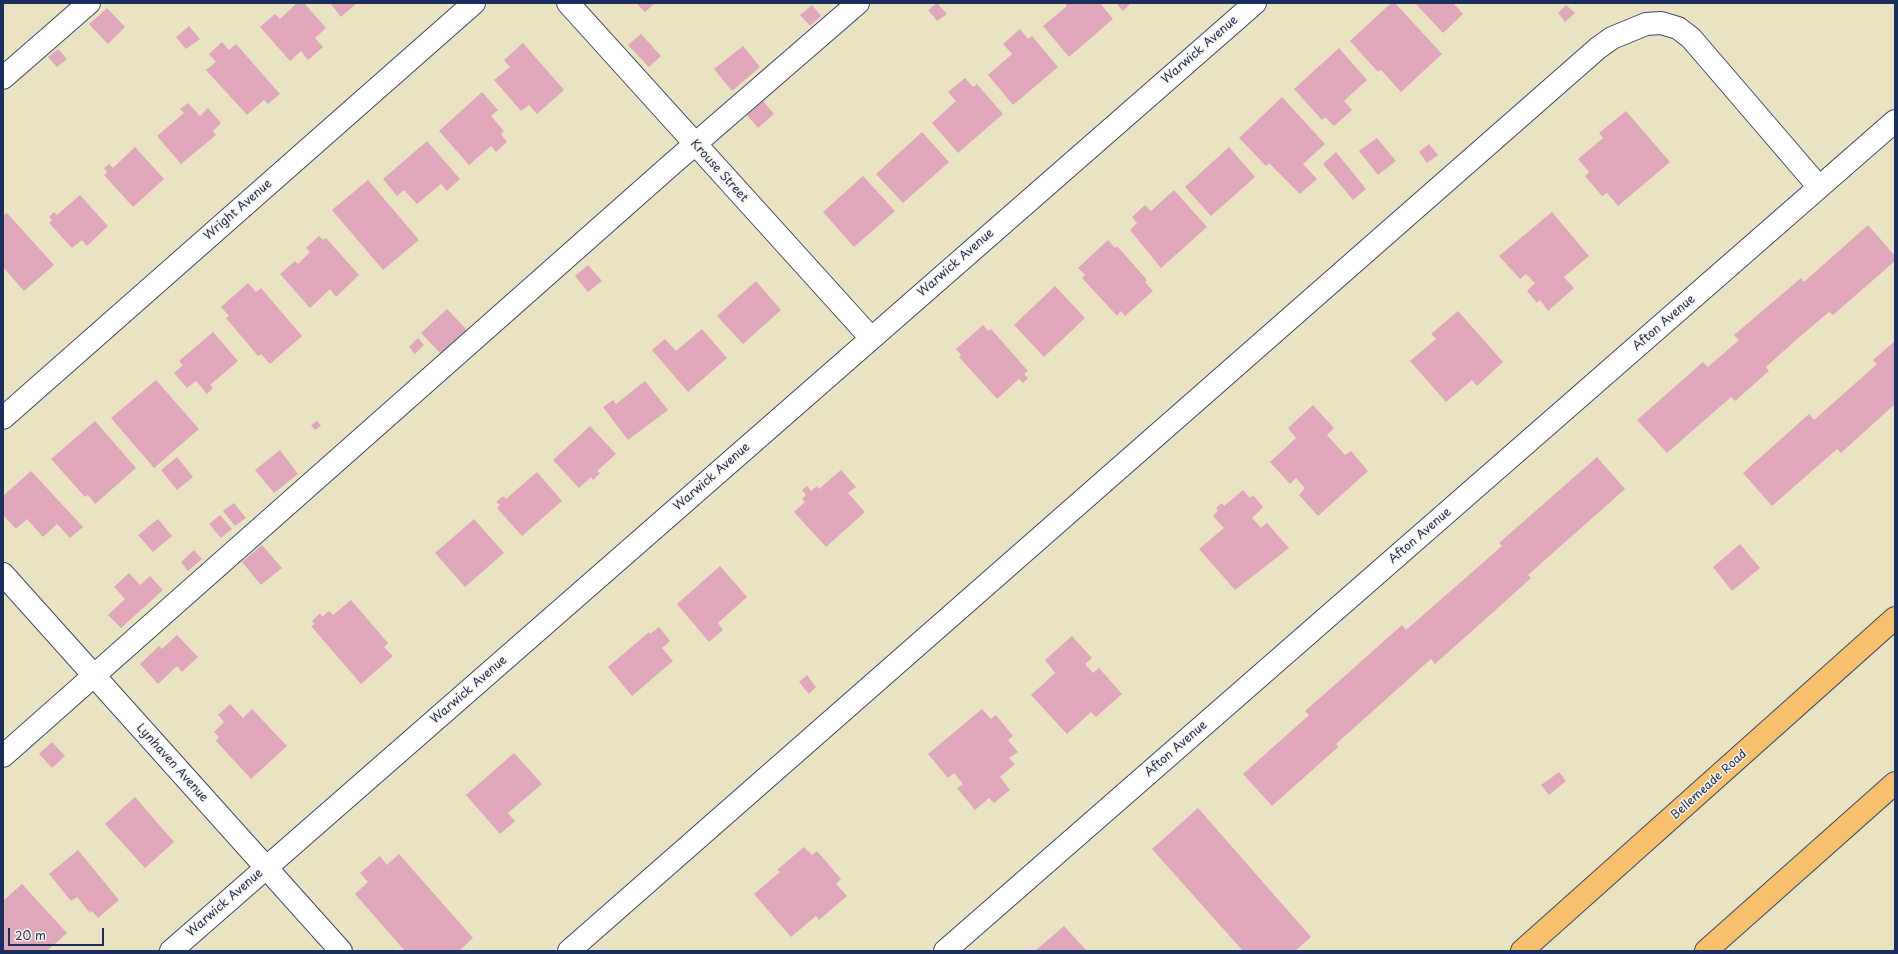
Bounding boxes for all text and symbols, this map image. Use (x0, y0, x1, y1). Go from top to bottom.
street label: Warwick Avenue (1159, 13, 1241, 87)
street label: Krouse Street (687, 137, 751, 205)
street label: Wright Avenue (201, 177, 275, 243)
street label: Warwick Avenue (915, 226, 997, 300)
street label: Afton Avenue (1630, 292, 1698, 354)
street label: Warwick Avenue (671, 440, 753, 514)
street label: Afton Avenue (1386, 505, 1454, 567)
street label: Warwick Avenue (428, 653, 510, 727)
street label: Afton Avenue (1142, 718, 1210, 780)
street label: Lynhaven Avenue (133, 721, 211, 805)
street label: Bellemeade Road (1668, 747, 1750, 823)
street label: Warwick Avenue (184, 866, 266, 940)
scale bar (10, 920, 106, 946)
text: 20 m (15, 926, 46, 944)

